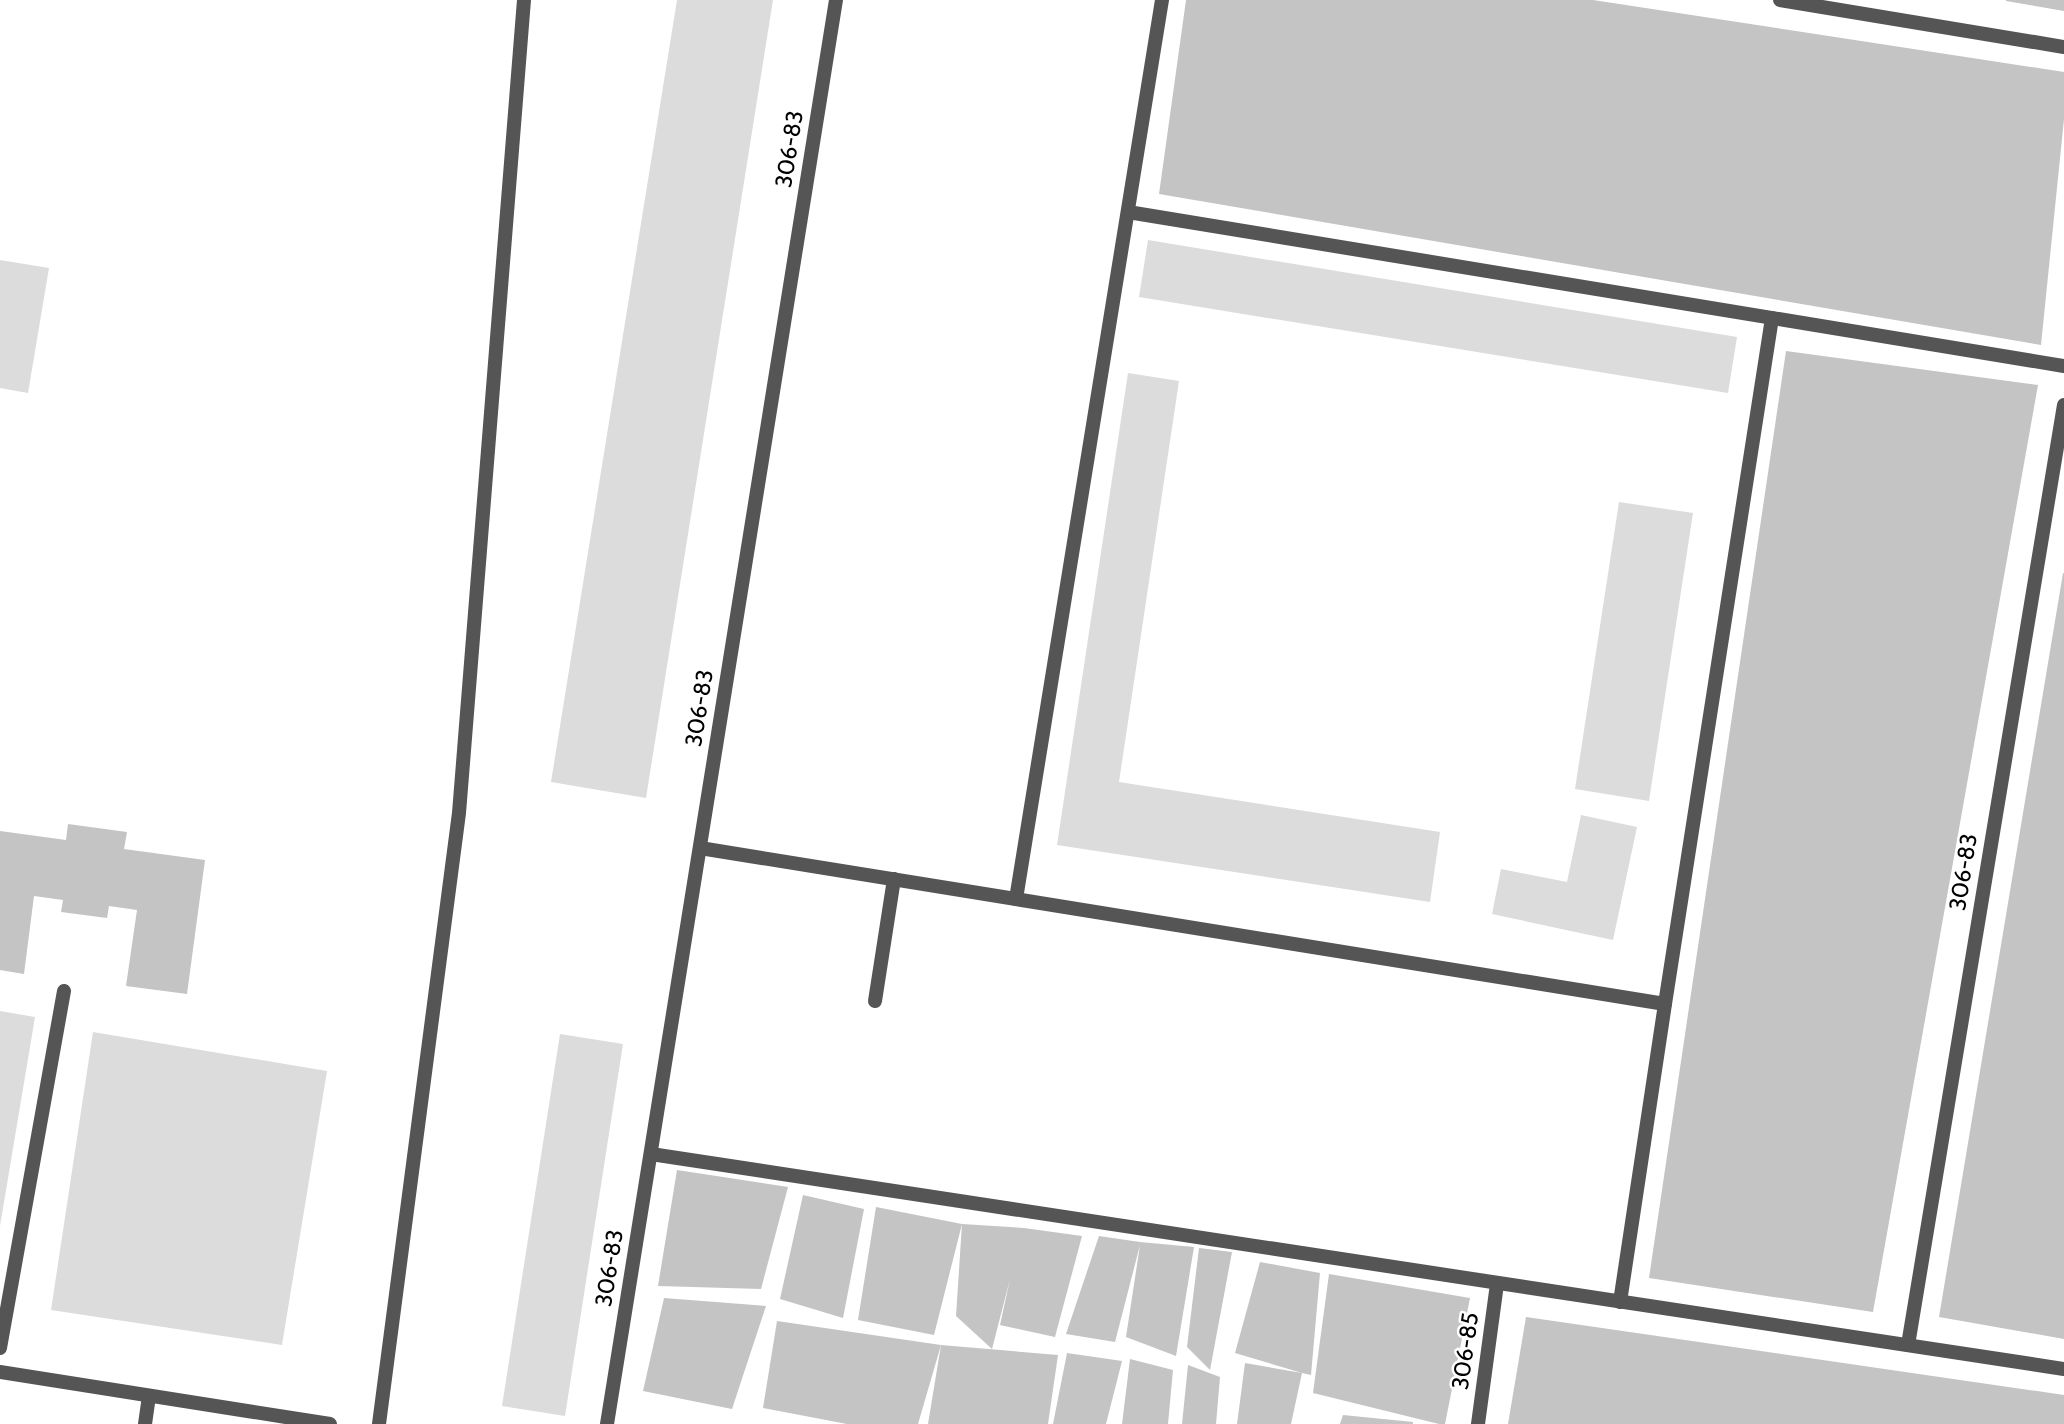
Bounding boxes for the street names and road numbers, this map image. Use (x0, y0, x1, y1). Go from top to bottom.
street label: 306-83 (769, 108, 809, 190)
street label: 306-83 (679, 667, 719, 749)
street label: 306-83 (1943, 831, 1983, 913)
street label: 306-83 (589, 1227, 629, 1309)
street label: 306-85 (1446, 1311, 1484, 1391)

